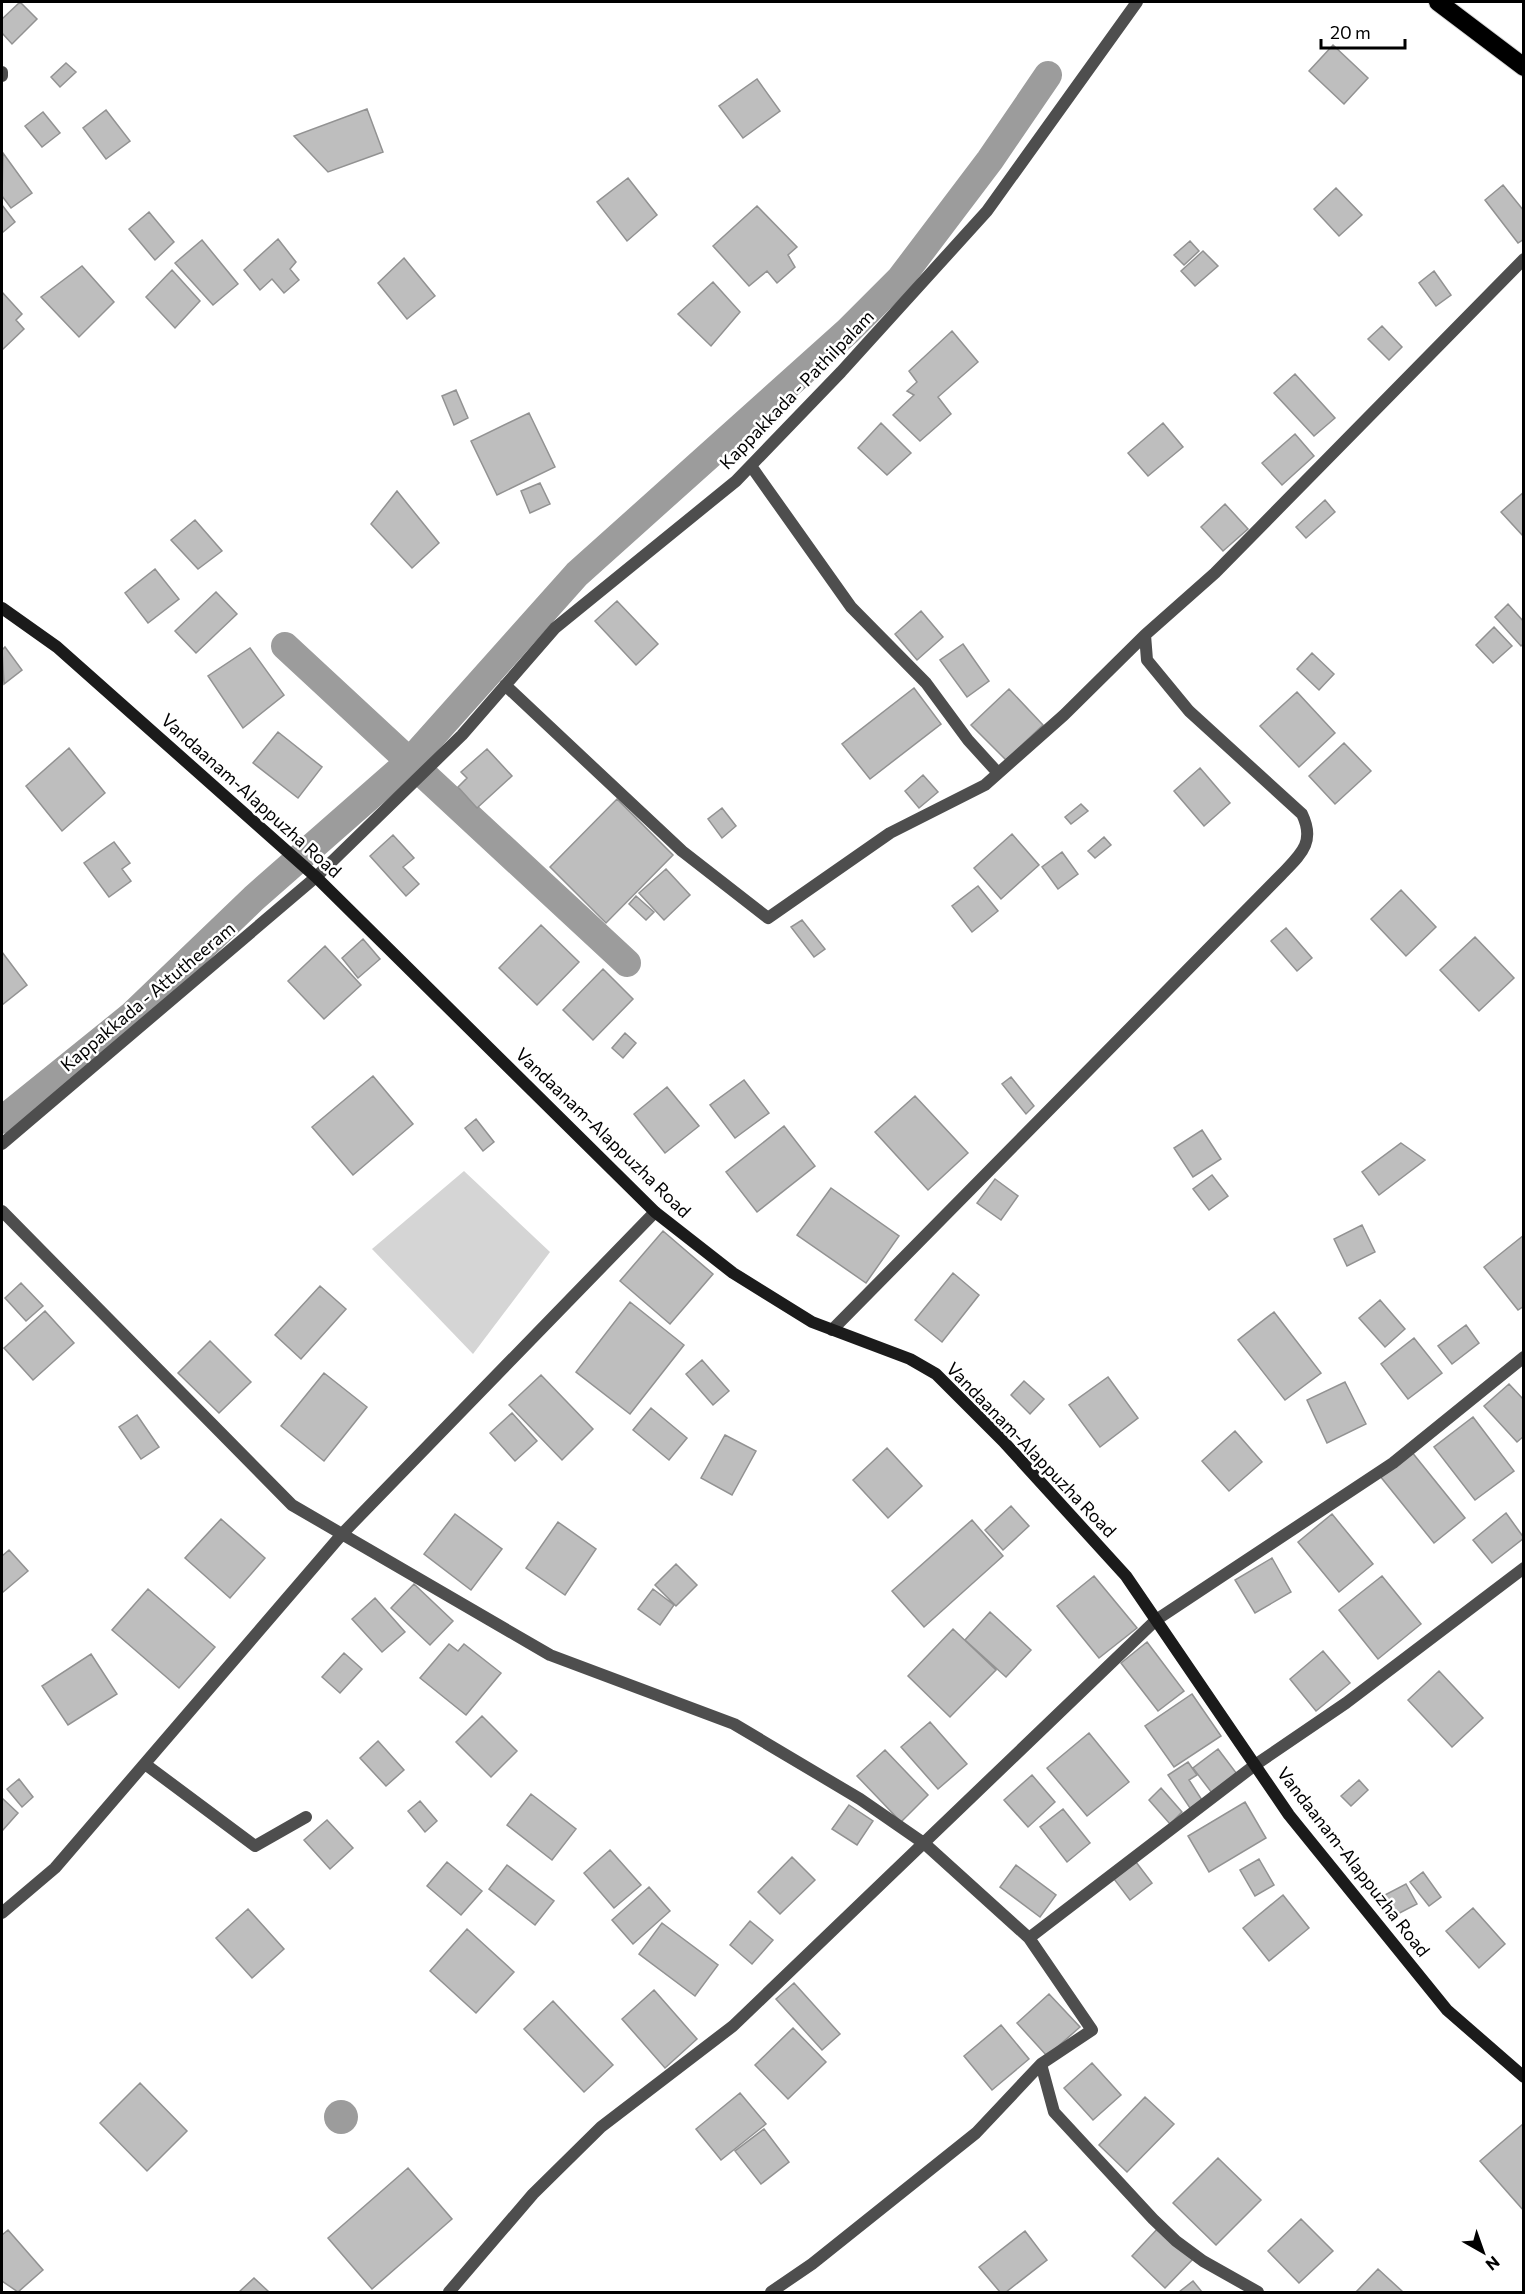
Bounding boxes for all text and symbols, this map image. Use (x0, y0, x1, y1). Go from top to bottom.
scale bar (1321, 12, 1405, 50)
text: 20 m (1330, 21, 1371, 43)
street label: Kappakkada - Pathilpalam (714, 305, 878, 473)
street label: Vandaanam-Alappuzha Road (157, 708, 346, 882)
street label: Kappakkada - Attutheeram (56, 917, 239, 1076)
street label: Vandaanam-Alappuzha Road (512, 1043, 696, 1222)
street label: Vandaanam-Alappuzha Road (942, 1357, 1121, 1541)
street label: Vandaanam-Alappuzha Road (1273, 1762, 1435, 1961)
north arrow (1453, 2222, 1513, 2282)
text: N (1482, 2253, 1504, 2275)

